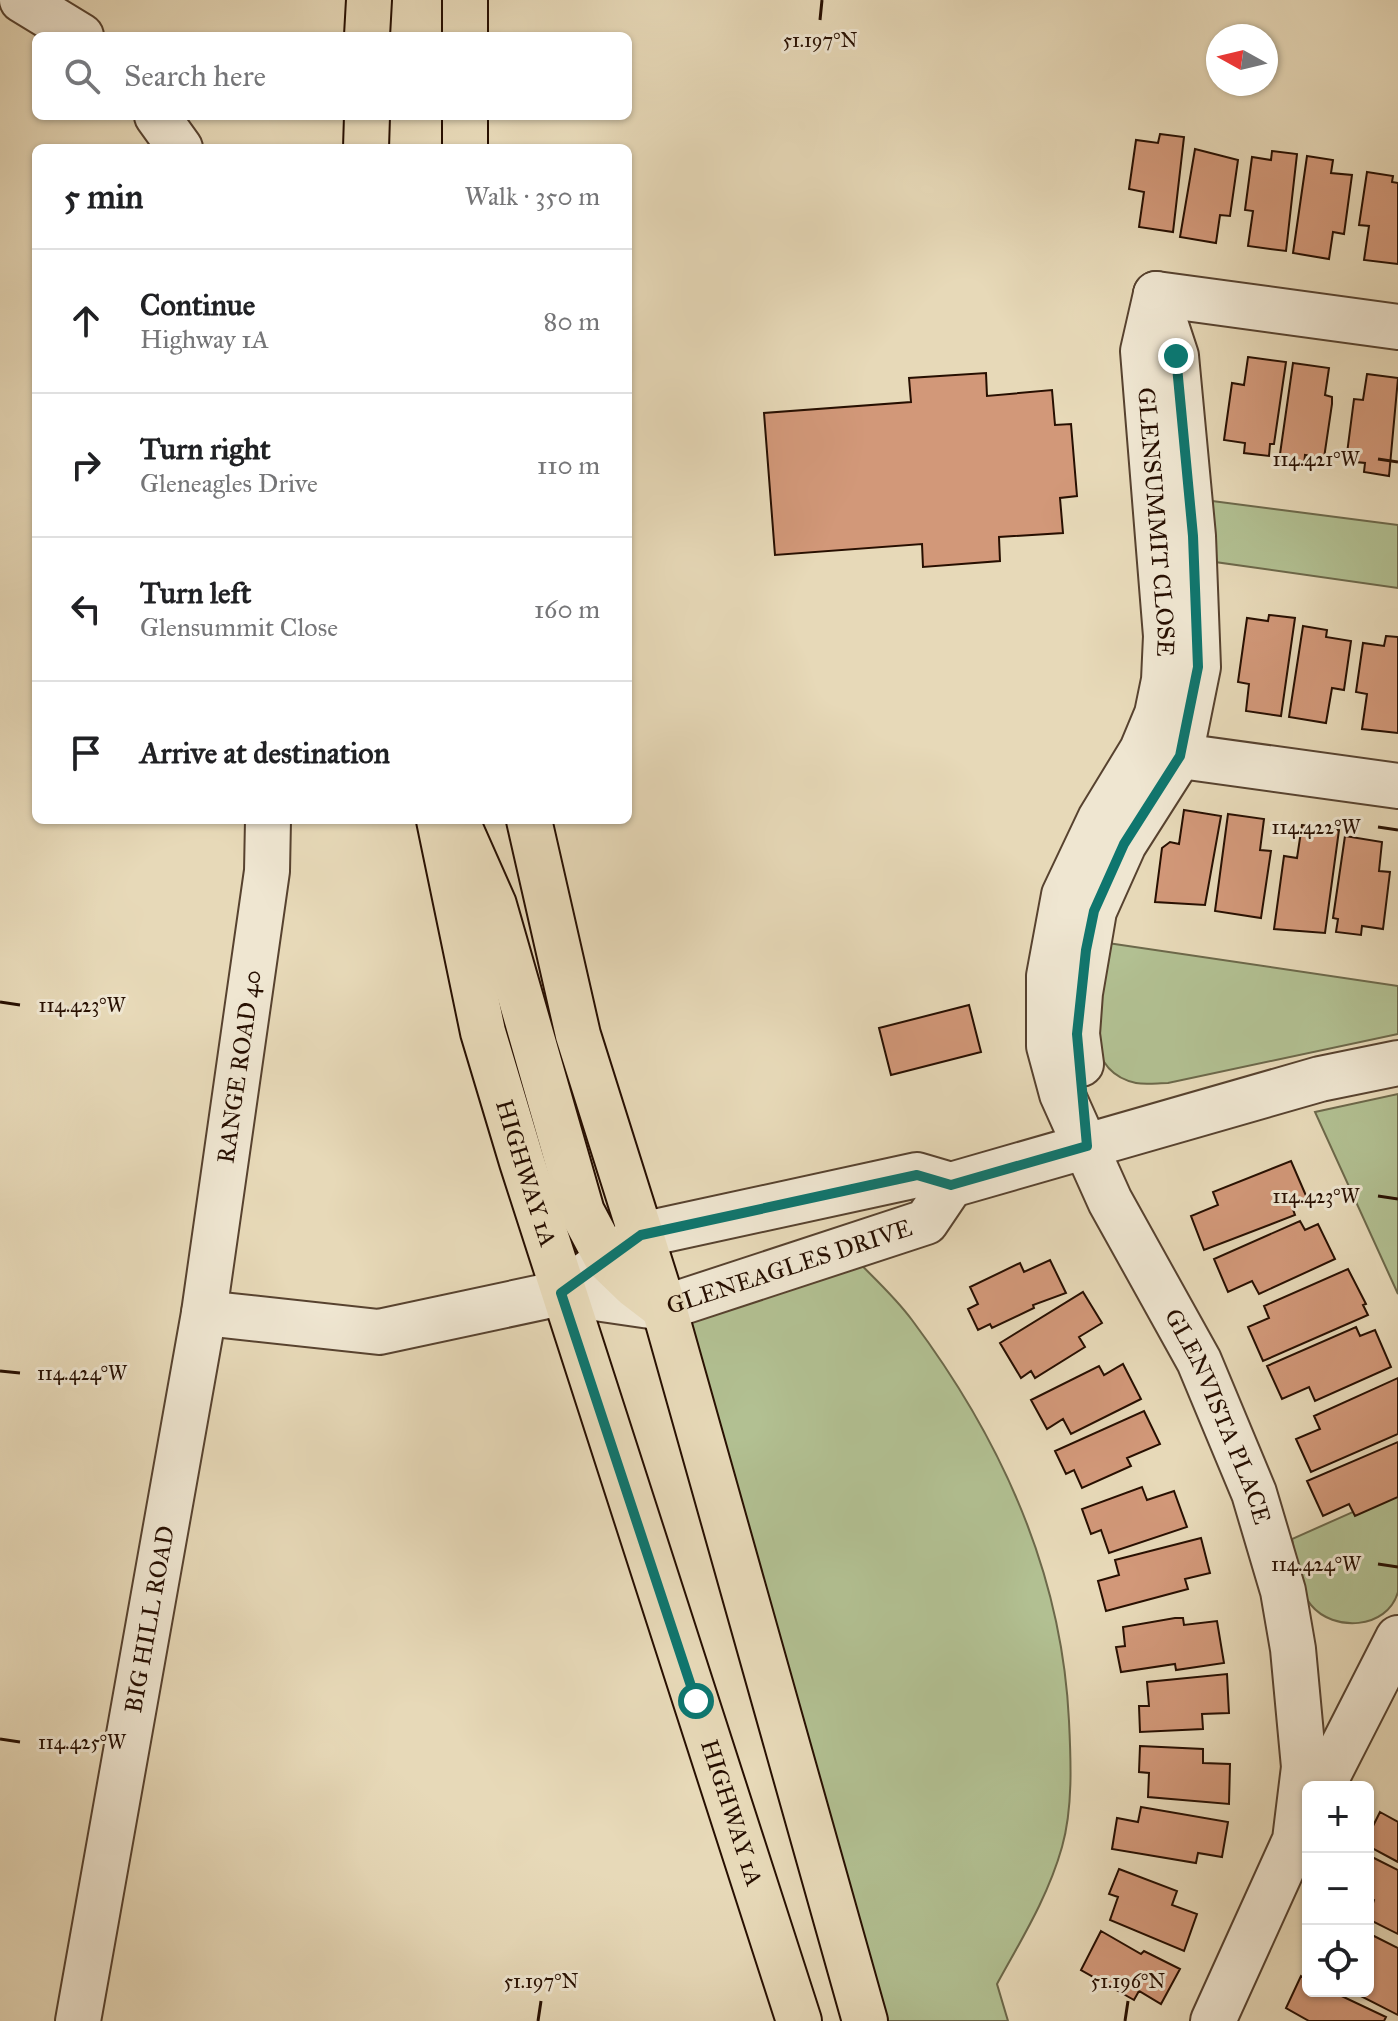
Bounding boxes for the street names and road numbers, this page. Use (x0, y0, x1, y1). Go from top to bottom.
street label: GLENSUMMIT CLOSE (1131, 386, 1181, 657)
street label: RANGE ROAD 40 (211, 968, 268, 1165)
street label: HIGHWAY 1A (489, 1096, 563, 1250)
street label: GLENEAGLES DRIVE (662, 1213, 916, 1321)
street label: GLENVISTA PLACE (1158, 1303, 1277, 1528)
street label: BIG HILL ROAD (118, 1523, 181, 1715)
street label: HIGHWAY 1A (694, 1736, 770, 1890)

